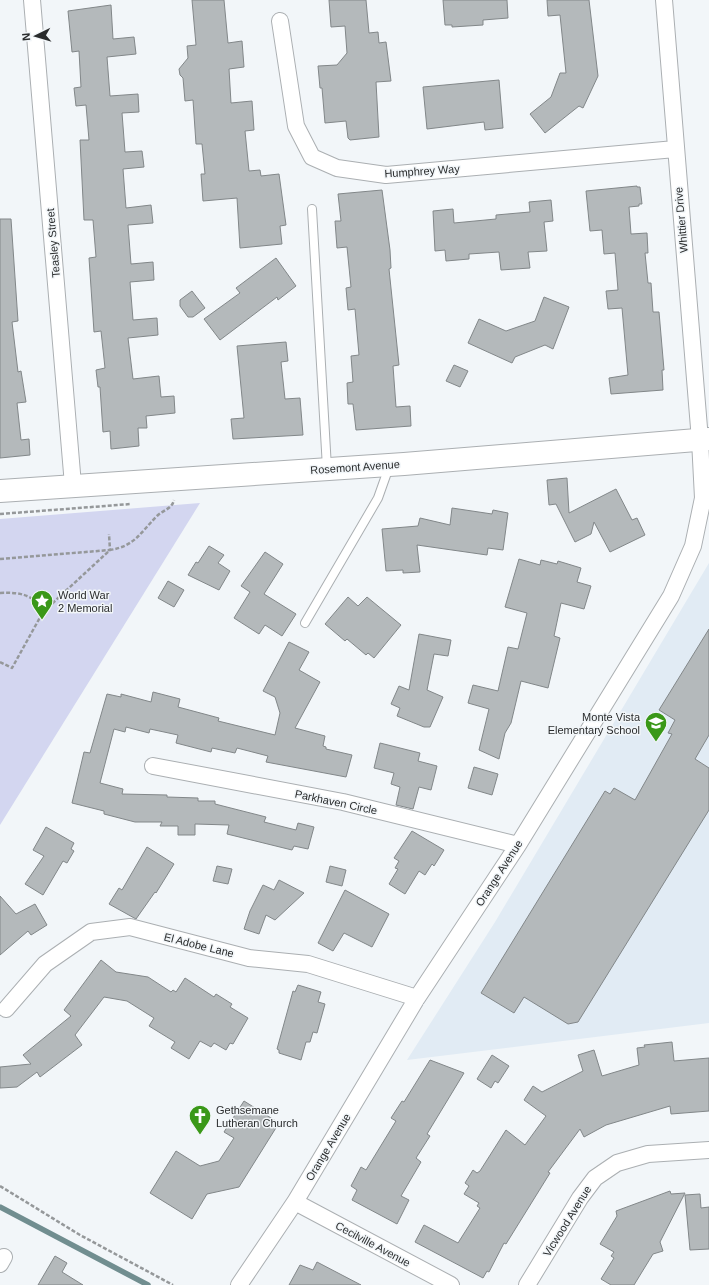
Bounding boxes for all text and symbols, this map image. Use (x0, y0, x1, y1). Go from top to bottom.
north arrow (16, 16, 56, 56)
text: N (20, 32, 32, 41)
street label: Humphrey Way (384, 162, 461, 180)
street label: Whittier Drive (672, 187, 690, 253)
street label: Teasley Street (44, 208, 62, 278)
street label: Rosemont Avenue (310, 458, 400, 476)
place icon: World War 2 Memorial (29, 588, 55, 621)
place label: World War 2 Memorial (58, 589, 112, 614)
school or university icon: Monte Vista Elementary School (643, 710, 669, 743)
place label: Monte Vista Elementary School (548, 711, 641, 736)
street label: Parkhaven Circle (294, 787, 378, 817)
street label: Orange Avenue (473, 838, 525, 908)
street label: El Adobe Lane (163, 931, 235, 959)
church icon: Gethsemane Lutheran Church (187, 1103, 213, 1136)
place label: Gethsemane Lutheran Church (216, 1104, 298, 1129)
street label: Orange Avenue (303, 1111, 353, 1183)
street label: Vicwood Avenue (540, 1184, 594, 1258)
street label: Cecilville Avenue (334, 1219, 412, 1269)

